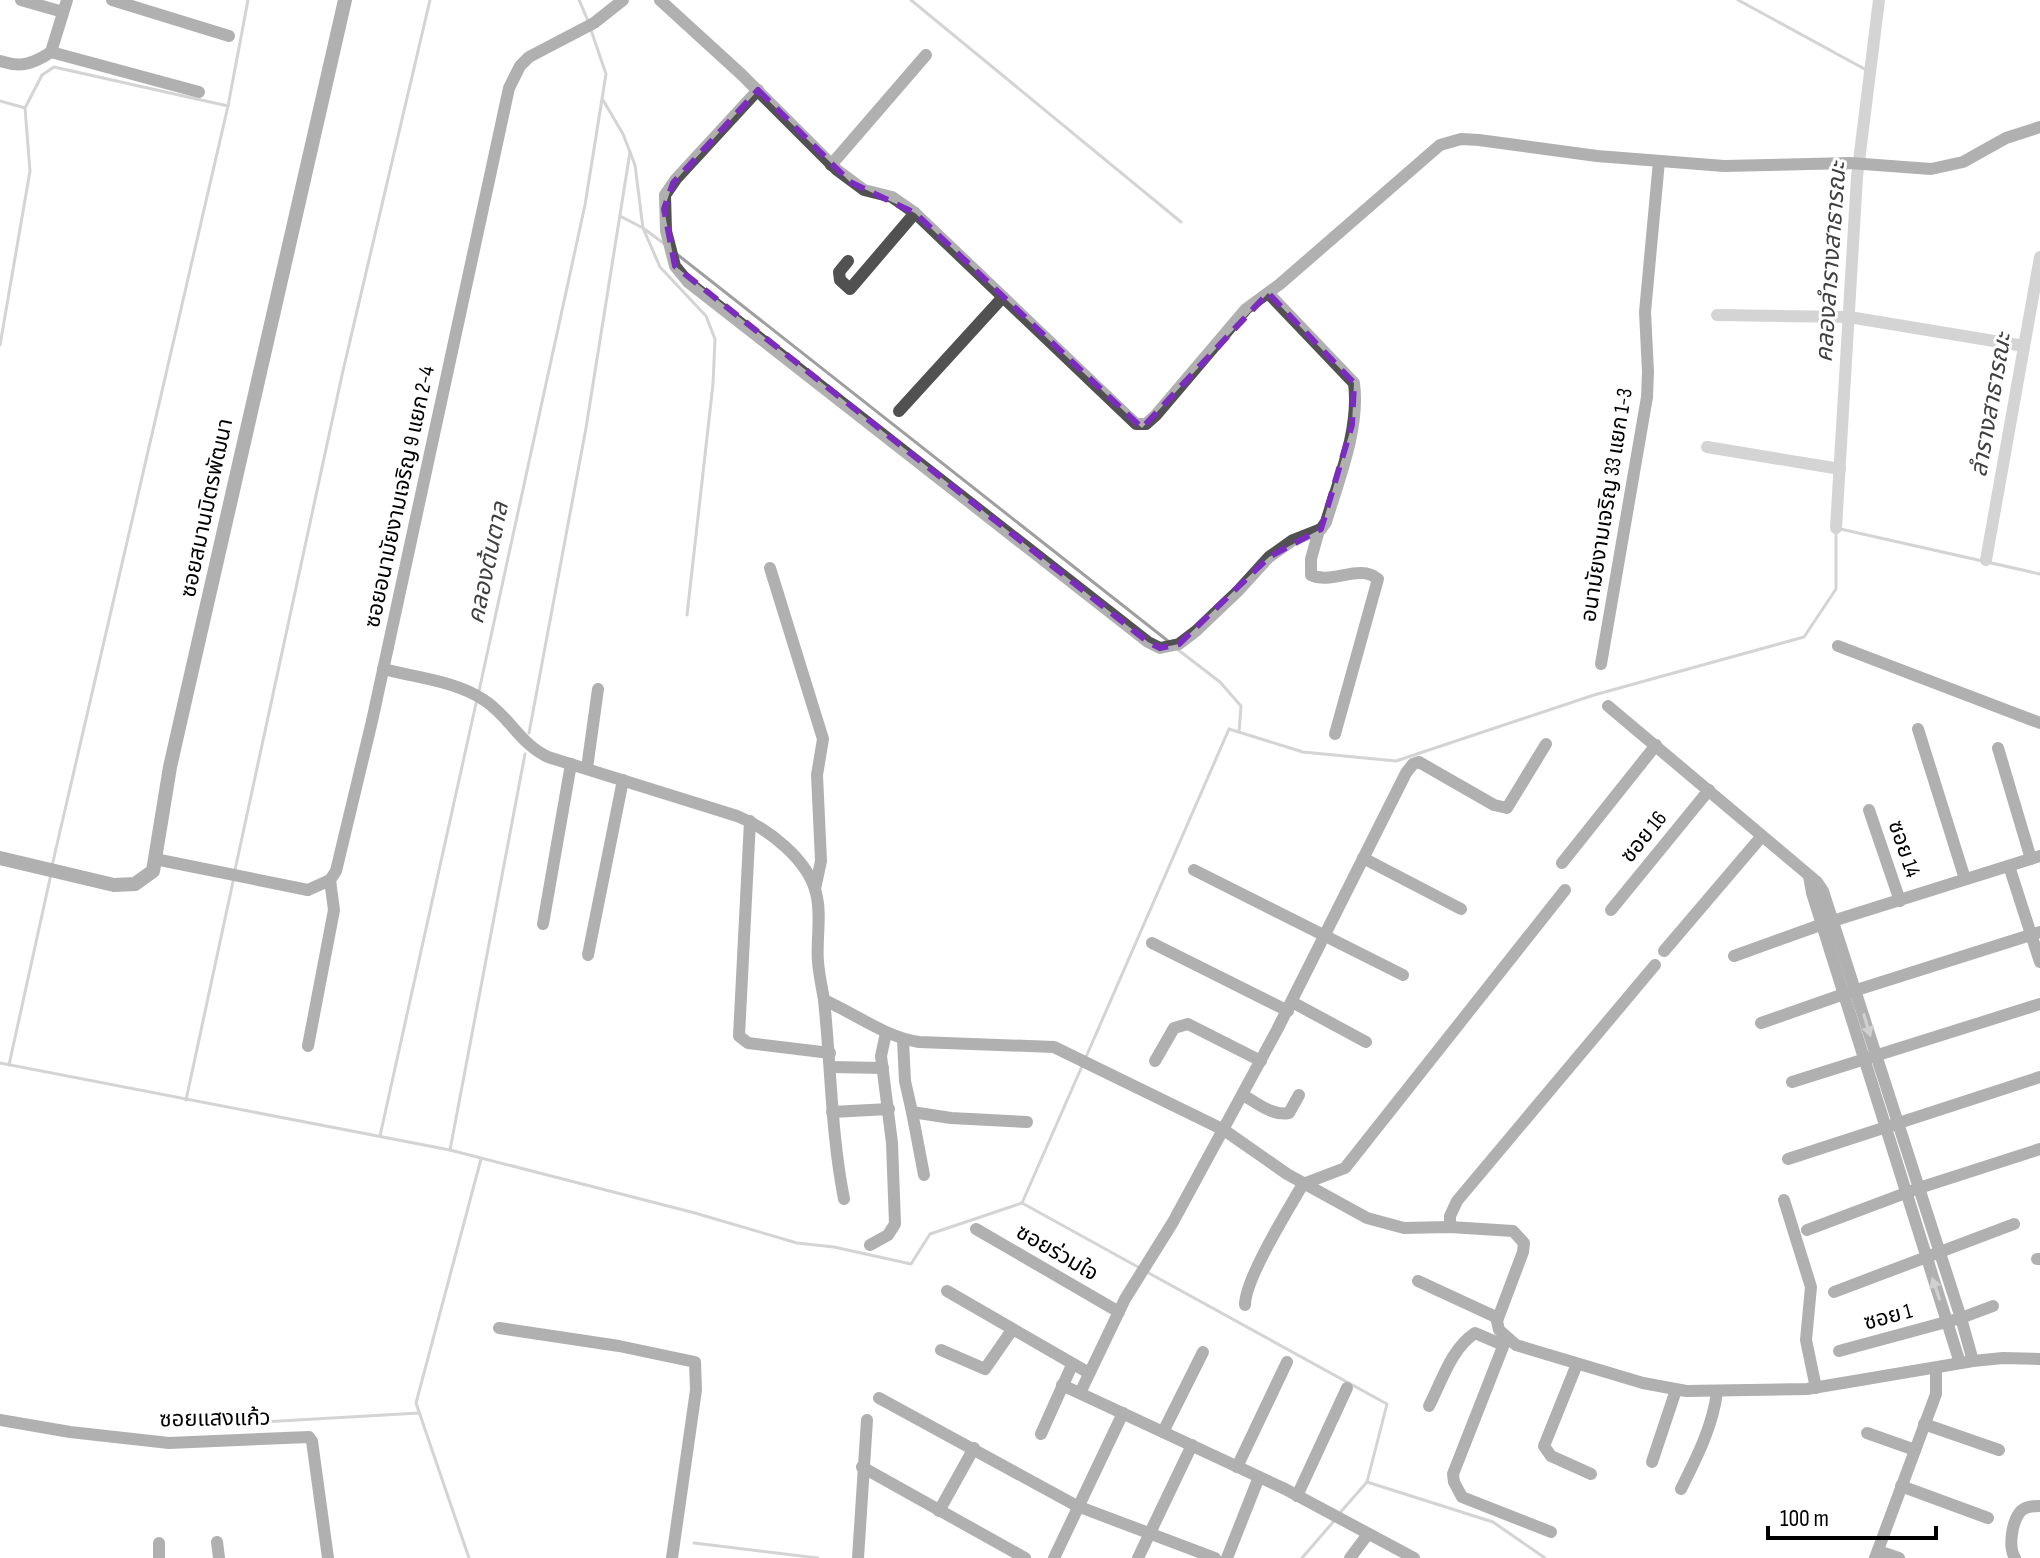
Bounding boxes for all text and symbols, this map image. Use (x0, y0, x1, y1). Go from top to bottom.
water label: คลองลำรางสาธารณะ (1810, 159, 1853, 363)
water label: ลำรางสาธารณะ (1964, 329, 2018, 479)
street label: ซอยอนามัยงามเจริญ 9 แยก 2-4 (359, 364, 441, 630)
street label: อนามัยงามเจริญ 33 แยก 1-3 (1575, 386, 1639, 624)
street label: ซอยสมานมิตรพัฒนา (175, 416, 239, 600)
water label: คลองต้นตาล (461, 498, 515, 627)
street label: ซอย 16 (1615, 806, 1673, 868)
street label: ซอย 14 (1882, 817, 1926, 881)
one-way arrow (1861, 1014, 1874, 1038)
street label: ซอยร่วมใจ (1011, 1219, 1103, 1287)
one-way arrow (1929, 1277, 1941, 1301)
street label: ซอย 1 (1861, 1298, 1916, 1336)
street label: ซอยแสงแก้ว (159, 1405, 271, 1433)
scale bar (1768, 1490, 1936, 1540)
text: 100 m (1780, 1504, 1829, 1533)

